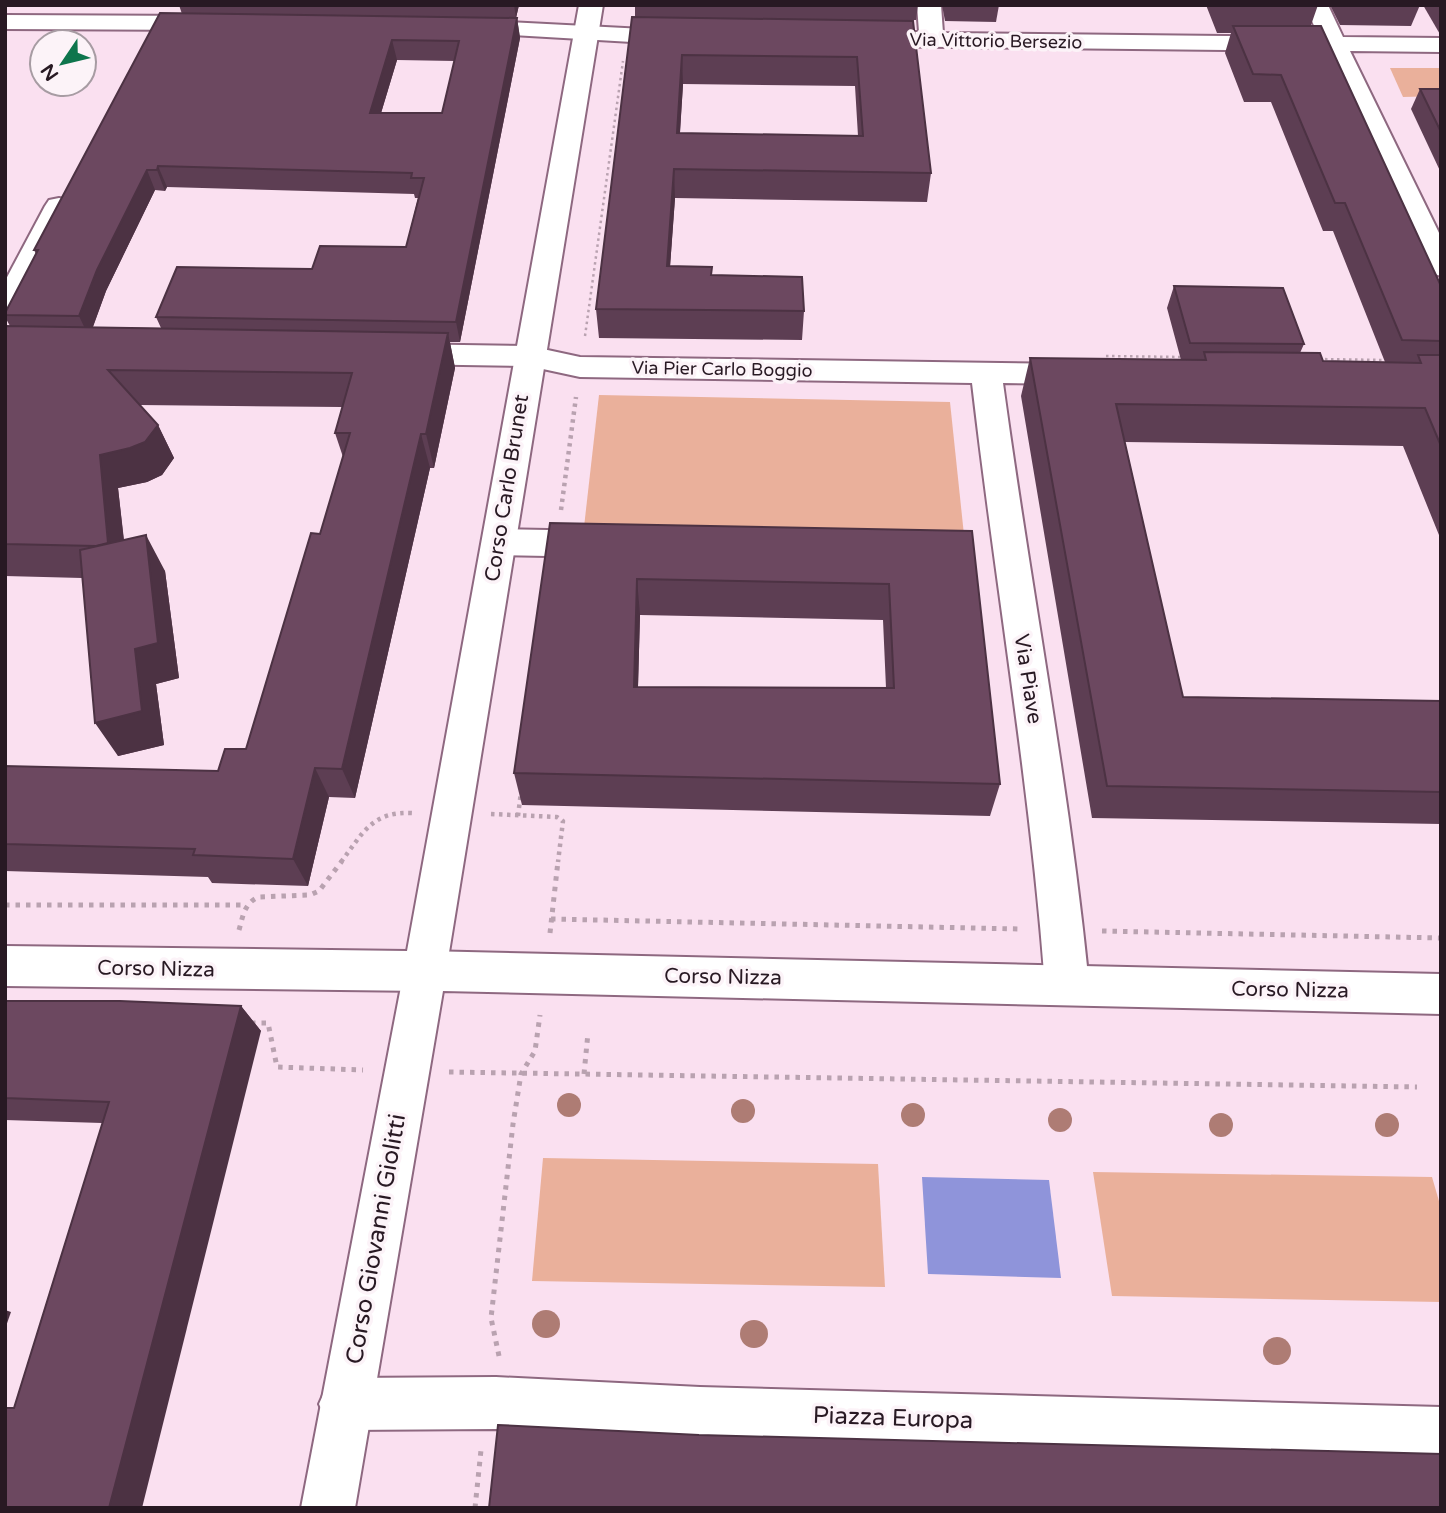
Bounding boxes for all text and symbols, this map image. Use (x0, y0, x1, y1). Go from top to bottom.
north arrow (28, 28, 98, 98)
street label: Via Vittorio Bersezio (910, 28, 1083, 54)
text: N (37, 60, 63, 85)
street label: Via Pier Carlo Boggio (631, 356, 813, 382)
street label: Corso Carlo Brunet (480, 393, 534, 583)
street label: Via Piave (1009, 632, 1047, 726)
street label: Corso Nizza (97, 955, 215, 983)
street label: Corso Nizza (664, 963, 782, 991)
street label: Corso Nizza (1231, 976, 1349, 1004)
street label: Corso Giovanni Giolitti (340, 1112, 412, 1366)
street label: Piazza Europa (812, 1401, 974, 1435)

